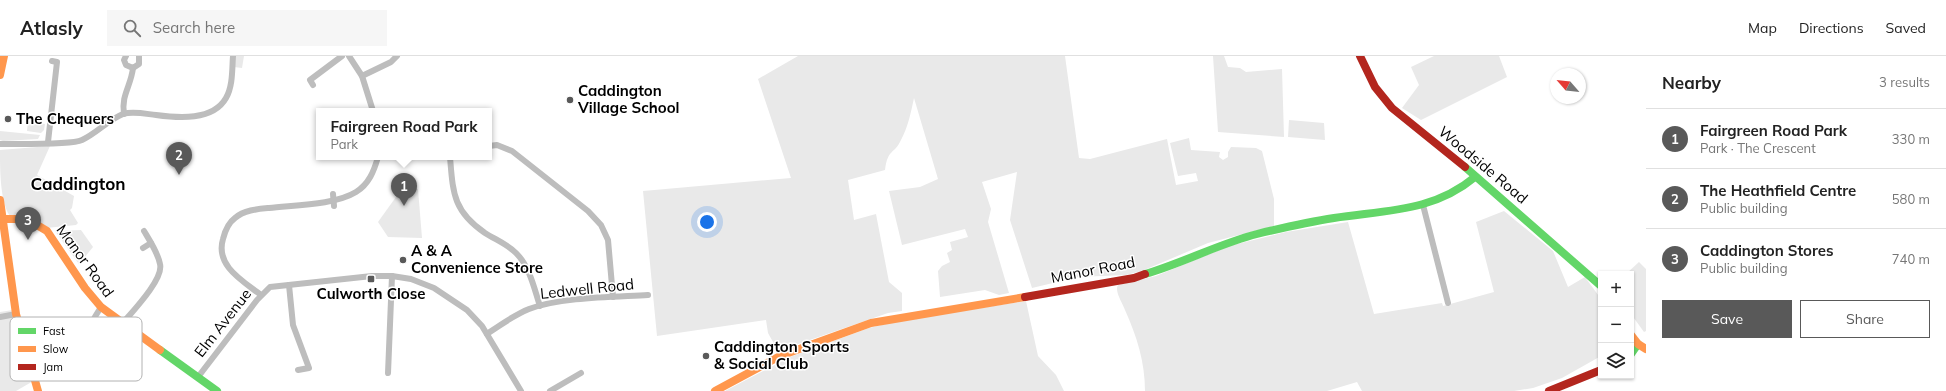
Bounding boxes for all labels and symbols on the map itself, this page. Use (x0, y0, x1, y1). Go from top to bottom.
north arrow (1550, 68, 1586, 104)
place label: Caddington Village School (577, 81, 679, 117)
marker: Caddington Village School (565, 95, 575, 105)
place label: The Chequers (16, 109, 114, 128)
marker: The Chequers (3, 114, 13, 124)
street label: Woodside Road (1435, 122, 1532, 208)
pin: 2 (166, 142, 192, 175)
district label: Caddington (31, 173, 125, 194)
pin: 1 (391, 173, 417, 206)
pin: 3 (15, 207, 41, 240)
your location (697, 212, 717, 232)
street label: Manor Road (53, 221, 118, 301)
place label: A & A Convenience Store (411, 241, 543, 277)
street label: Manor Road (1049, 252, 1137, 287)
marker: A & A Convenience Store (398, 255, 408, 265)
marker: Culworth Close (366, 274, 376, 284)
street label: Ledwell Road (539, 274, 635, 303)
place label: Culworth Close (317, 284, 425, 303)
street label: Elm Avenue (190, 285, 255, 361)
legend (10, 317, 142, 381)
text: Fast (43, 324, 65, 338)
place label: Caddington Sports & Social Club (714, 337, 849, 373)
text: Slow (43, 342, 69, 356)
marker: Caddington Sports & Social Club (701, 351, 711, 361)
text: Jam (43, 360, 63, 374)

